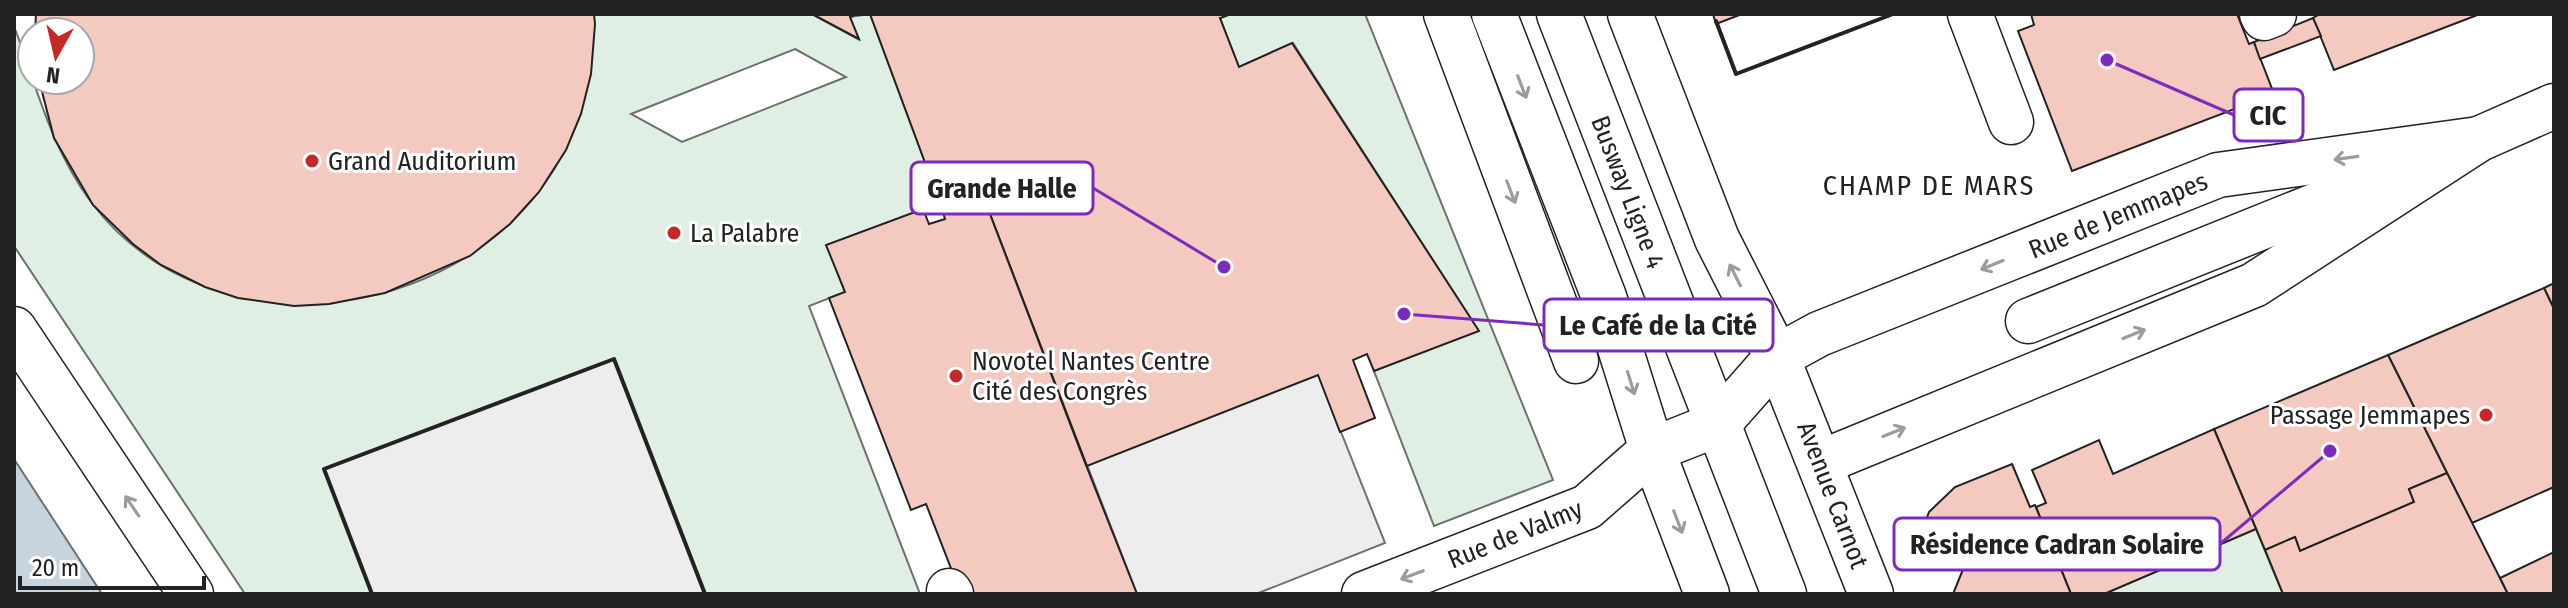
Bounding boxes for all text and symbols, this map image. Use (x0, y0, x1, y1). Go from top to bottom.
north arrow (16, 16, 96, 96)
text: N (45, 61, 62, 90)
one-way arrow (1516, 74, 1531, 99)
callout: CIC (2234, 89, 2303, 141)
text: CIC (2250, 99, 2287, 132)
street label: Busway Ligne 4 (1584, 111, 1671, 273)
place label: Grand Auditorium (328, 146, 516, 177)
one-way arrow (2333, 150, 2360, 165)
marker: Grand Auditorium (303, 152, 321, 170)
callout: Grande Halle (911, 162, 1093, 214)
street label: Rue de Jemmapes (2024, 165, 2212, 265)
district label: CHAMP DE MARS (1823, 169, 2035, 202)
text: Grande Halle (927, 172, 1077, 205)
one-way arrow (1505, 179, 1519, 204)
place label: La Palabre (690, 218, 799, 249)
marker: La Palabre (665, 224, 683, 242)
one-way arrow (1980, 259, 2005, 273)
one-way arrow (1727, 264, 1743, 288)
callout: Le Café de la Cité (1544, 299, 1773, 351)
text: Le Café de la Cité (1559, 309, 1757, 342)
one-way arrow (2122, 326, 2146, 340)
place label: Novotel Nantes Centre Cité des Congrès (972, 346, 1210, 407)
marker: Novotel Nantes Centre Cité des Congrès (947, 367, 965, 385)
one-way arrow (1624, 370, 1639, 396)
place label: Passage Jemmapes (2270, 400, 2470, 431)
marker: Passage Jemmapes (2477, 406, 2495, 424)
street label: Avenue Carnot (1790, 417, 1875, 573)
one-way arrow (1881, 424, 1906, 438)
street label: Rue de Valmy (1443, 493, 1587, 576)
one-way arrow (124, 495, 140, 518)
one-way arrow (1672, 509, 1686, 534)
callout: Résidence Cadran Solaire (1894, 518, 2220, 570)
text: Résidence Cadran Solaire (1910, 528, 2204, 561)
scale bar (20, 540, 204, 590)
text: 20 m (32, 554, 79, 582)
one-way arrow (1400, 569, 1425, 583)

